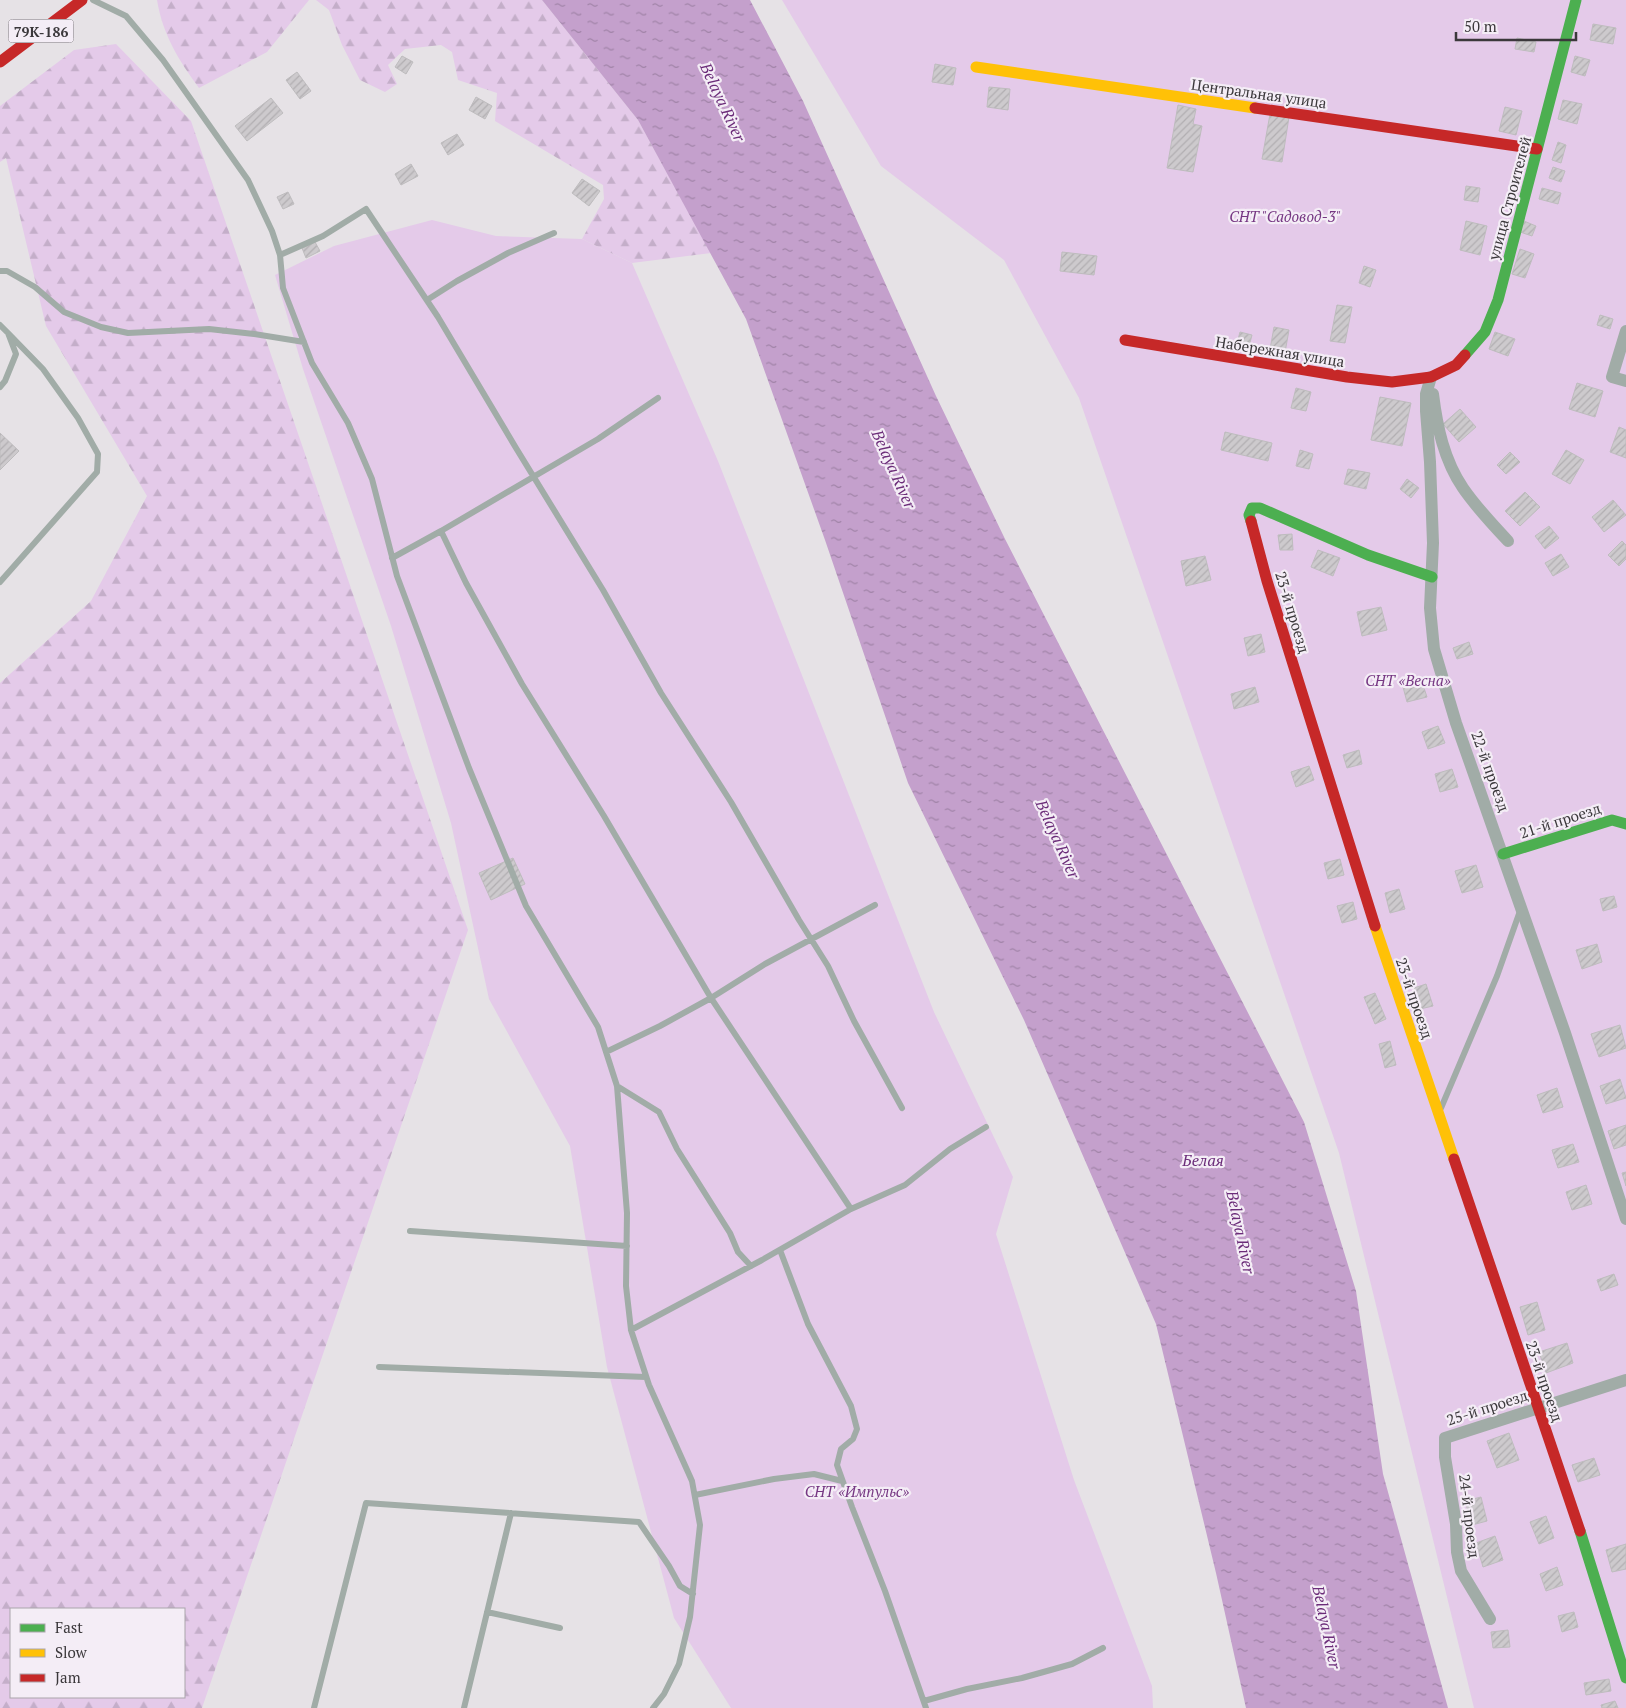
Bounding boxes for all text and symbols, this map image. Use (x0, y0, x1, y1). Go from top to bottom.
scale bar (1456, 10, 1576, 42)
text: 50 m (1464, 16, 1497, 36)
road number: 79К-186 (8, 20, 74, 42)
water label: Belaya River (695, 58, 751, 146)
street label: Центральная улица (1190, 74, 1328, 112)
street label: улица Строителей (1483, 134, 1535, 263)
park label: СНТ "Садовод-3" (1229, 206, 1341, 226)
street label: Набережная улица (1214, 331, 1346, 371)
water label: Belaya River (866, 425, 922, 513)
street label: 23-й проезд (1271, 569, 1315, 656)
park label: СНТ «Весна» (1365, 670, 1451, 690)
street label: 22-й проезд (1467, 728, 1515, 814)
water label: Belaya River (1030, 795, 1086, 883)
street label: 21-й проезд (1517, 797, 1604, 843)
street label: 23-й проезд (1392, 955, 1438, 1042)
water label: Белая (1181, 1149, 1224, 1171)
water label: Belaya River (1221, 1187, 1261, 1276)
street label: 23-й проезд (1522, 1338, 1568, 1425)
street label: 25-й проезд (1444, 1384, 1531, 1430)
street label: 24-й проезд (1455, 1473, 1485, 1560)
park label: СНТ «Импульс» (805, 1481, 909, 1501)
water label: Belaya River (1307, 1582, 1347, 1671)
legend (10, 1608, 185, 1698)
text: Fast (55, 1617, 83, 1637)
text: Slow (55, 1642, 88, 1662)
text: Jam (55, 1667, 81, 1687)

